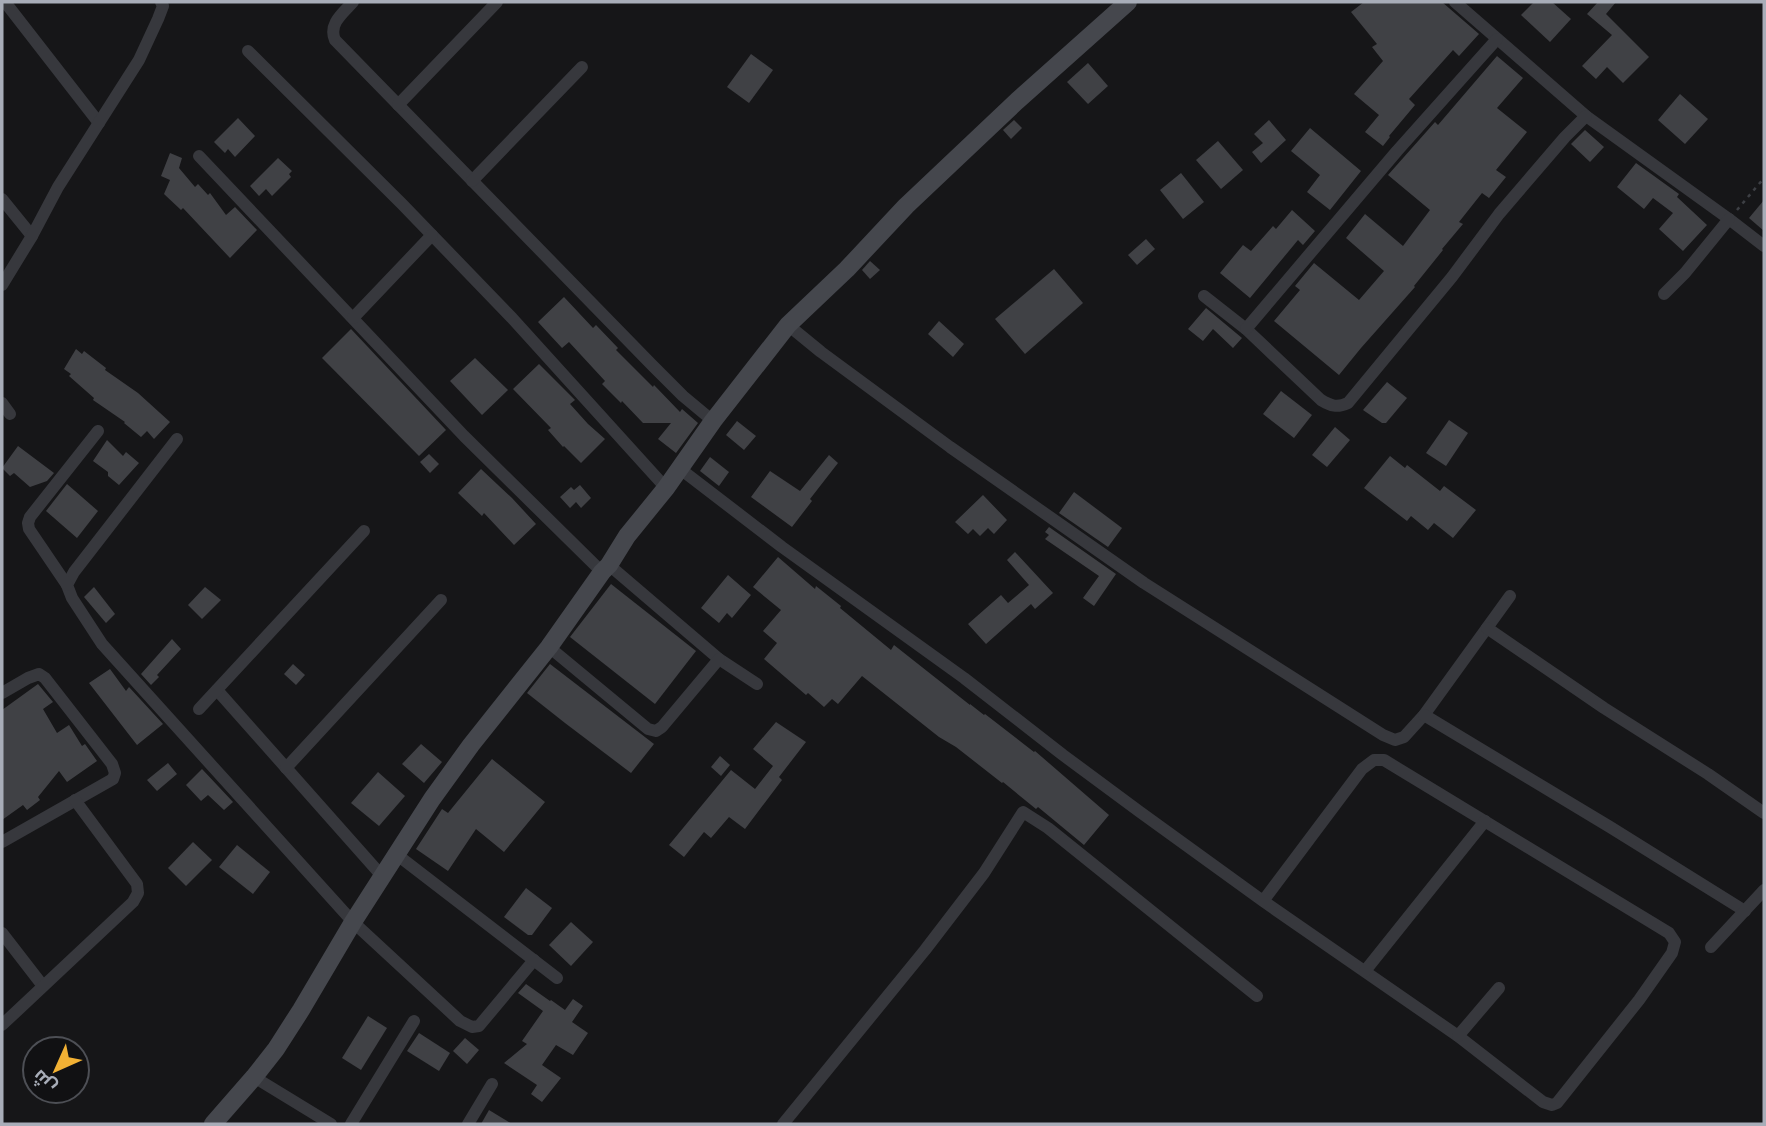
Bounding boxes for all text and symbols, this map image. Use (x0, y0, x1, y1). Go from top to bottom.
north arrow (21, 1035, 91, 1105)
text: ش (28, 1065, 61, 1098)

